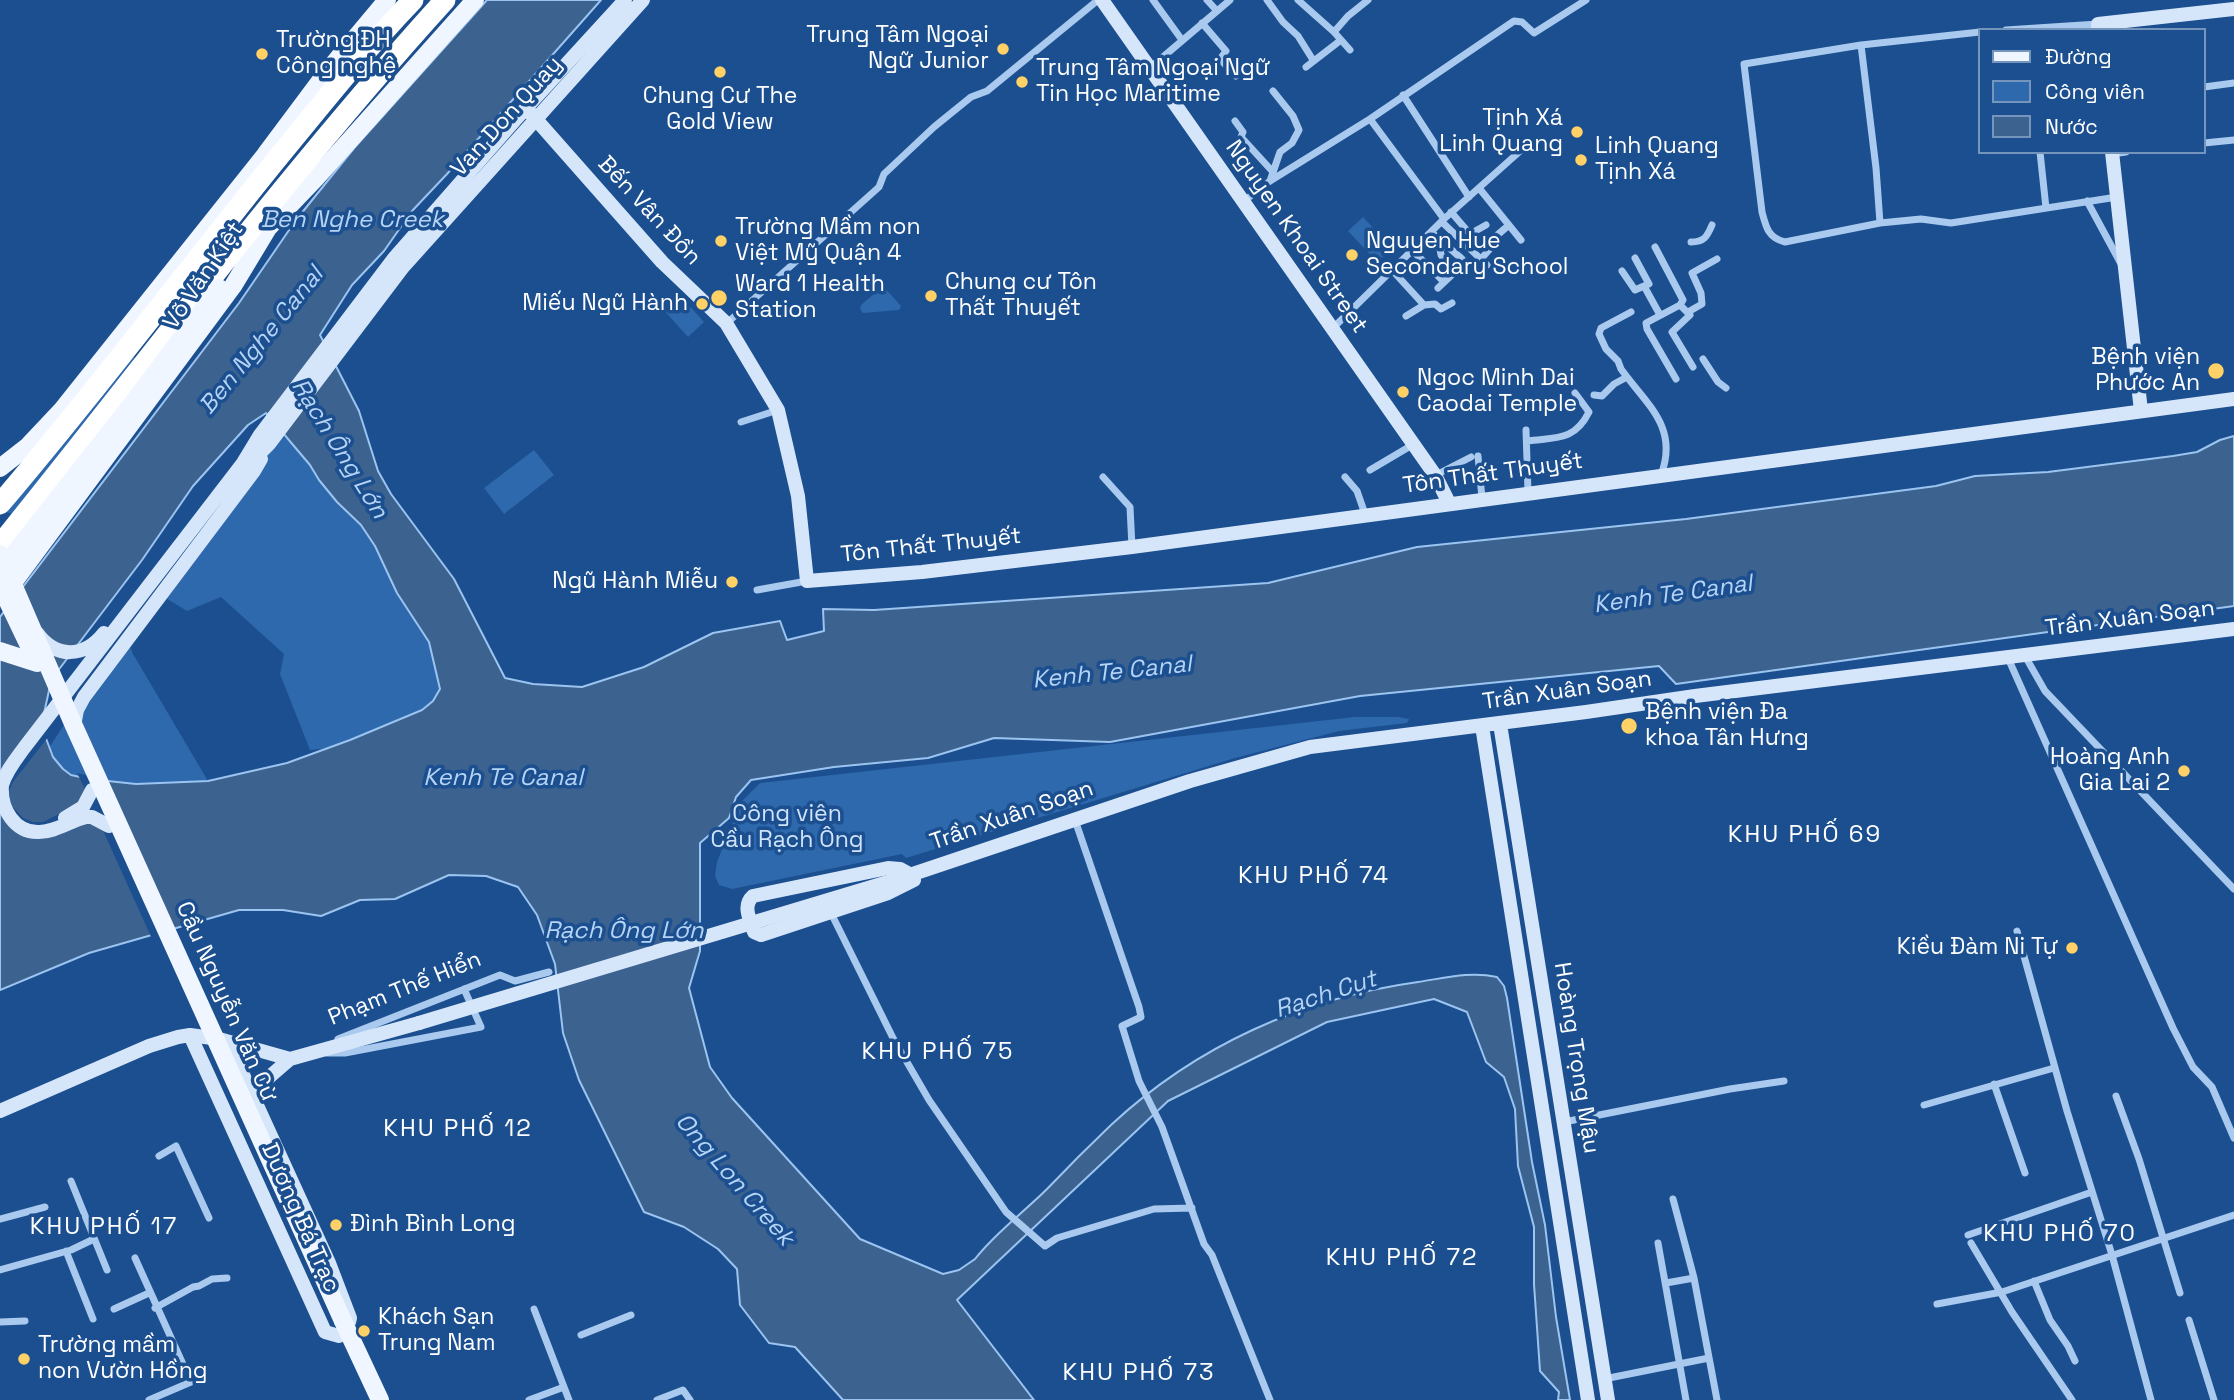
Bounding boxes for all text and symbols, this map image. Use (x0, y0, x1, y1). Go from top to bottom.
place label: Trung Tâm Ngoại Ngữ Junior (806, 22, 989, 76)
place label: Trường ĐH Công nghệ (276, 27, 396, 81)
legend (1979, 28, 2206, 154)
marker: Trung Tâm Ngoại Ngữ Junior (995, 41, 1011, 57)
text: Đường (2045, 43, 2112, 70)
marker: Trường ĐH Công nghệ (254, 46, 270, 62)
street label: Van Don Quay (446, 51, 568, 183)
place label: Trung Tâm Ngoại Ngữ Tin Học Maritime (1036, 55, 1270, 109)
marker: Chung Cư The Gold View (712, 64, 728, 80)
marker: Trung Tâm Ngoại Ngữ Tin Học Maritime (1014, 74, 1030, 90)
text: Công viên (2045, 78, 2145, 105)
place label: Chung Cư The Gold View (643, 83, 797, 137)
place label: Tịnh Xá Linh Quang (1439, 105, 1563, 159)
text: Nước (2045, 113, 2098, 140)
marker: Tịnh Xá Linh Quang (1569, 124, 1585, 140)
place label: Linh Quang Tịnh Xá (1595, 133, 1719, 187)
street label: Nguyen Khoai Street (1219, 135, 1373, 339)
street label: Bến Vân Đồn (591, 151, 707, 271)
marker: Linh Quang Tịnh Xá (1573, 152, 1589, 168)
water label: Ben Nghe Creek (261, 206, 443, 234)
place label: Trường Mầm non Việt Mỹ Quận 4 (735, 214, 921, 268)
street label: Võ Văn Kiệt (158, 217, 250, 335)
place label: Nguyen Hue Secondary School (1366, 228, 1568, 282)
marker: Trường Mầm non Việt Mỹ Quận 4 (713, 233, 729, 249)
marker: Nguyen Hue Secondary School (1344, 247, 1360, 263)
water label: Ben Nghe Canal (194, 262, 330, 420)
place label: Chung cư Tôn Thất Thuyết (945, 269, 1097, 323)
place label: Ward 1 Health Station (735, 271, 885, 325)
marker: Ward 1 Health Station (709, 288, 729, 308)
marker: Chung cư Tôn Thất Thuyết (923, 288, 939, 304)
place label: Miếu Ngũ Hành (522, 290, 688, 318)
marker: Miếu Ngũ Hành (694, 296, 710, 312)
place label: Bệnh viện Phước An (2091, 344, 2200, 398)
marker: Bệnh viện Phước An (2206, 361, 2226, 381)
place label: Ngoc Minh Dai Caodai Temple (1417, 365, 1577, 419)
water label: Rạch Ông Lớn (285, 374, 393, 524)
marker: Ngoc Minh Dai Caodai Temple (1395, 384, 1411, 400)
street label: Tôn Thất Thuyết (1401, 448, 1585, 500)
street label: Tôn Thất Thuyết (839, 523, 1023, 569)
place label: Ngũ Hành Miễu (552, 568, 718, 596)
water label: Kenh Te Canal (1592, 570, 1754, 620)
marker: Ngũ Hành Miễu (724, 574, 740, 590)
street label: Trần Xuân Soạn (2044, 595, 2216, 643)
water label: Kenh Te Canal (1031, 650, 1193, 696)
street label: Trần Xuân Soạn (1481, 665, 1653, 717)
place label: Bệnh viện Đa khoa Tân Hưng (1645, 699, 1809, 753)
marker: Bệnh viện Đa khoa Tân Hưng (1619, 716, 1639, 736)
place label: Hoàng Anh Gia Lai 2 (2050, 744, 2170, 798)
marker: Hoàng Anh Gia Lai 2 (2176, 763, 2192, 779)
water label: Kenh Te Canal (423, 764, 583, 792)
street label: Trần Xuân Soạn (927, 775, 1097, 857)
park label: Công viên Cầu Rạch Ông (710, 801, 864, 855)
district label: KHU PHỐ 69 (1729, 821, 1881, 849)
district label: KHU PHỐ 74 (1239, 862, 1389, 890)
street label: Cầu Nguyễn Văn Cừ (169, 898, 283, 1106)
water label: Rạch Ông Lớn (544, 917, 704, 945)
place label: Kiều Đàm Ni Tự (1897, 934, 2058, 962)
marker: Kiều Đàm Ni Tự (2064, 940, 2080, 956)
street label: Phạm Thế Hiển (325, 946, 485, 1032)
street label: Hoàng Trọng Mậu (1547, 960, 1605, 1156)
water label: Rạch Cụt (1272, 965, 1380, 1025)
district label: KHU PHỐ 75 (863, 1038, 1013, 1066)
water label: Ong Lon Creek (669, 1108, 799, 1252)
district label: KHU PHỐ 12 (385, 1115, 531, 1143)
street label: Dương Bá Trạc (255, 1139, 345, 1297)
place label: Đình Bình Long (350, 1211, 515, 1239)
district label: KHU PHỐ 17 (31, 1213, 177, 1241)
marker: Đình Bình Long (328, 1217, 344, 1233)
district label: KHU PHỐ 70 (1984, 1220, 2136, 1248)
district label: KHU PHỐ 72 (1327, 1244, 1477, 1272)
place label: Khách Sạn Trung Nam (378, 1304, 496, 1358)
marker: Khách Sạn Trung Nam (356, 1323, 372, 1339)
place label: Trường mầm non Vườn Hồng (38, 1332, 208, 1386)
marker: Trường mầm non Vườn Hồng (16, 1351, 32, 1367)
district label: KHU PHỐ 73 (1064, 1359, 1214, 1387)

